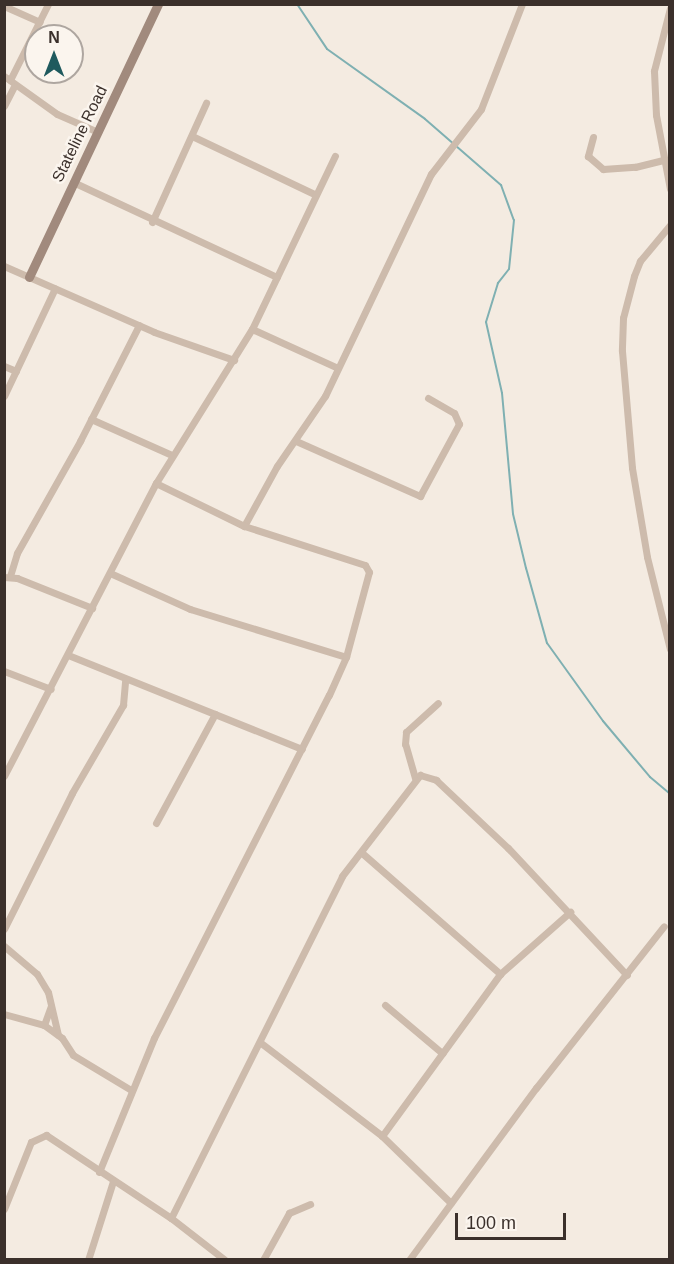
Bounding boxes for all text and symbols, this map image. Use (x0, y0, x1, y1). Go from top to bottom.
north arrow (24, 24, 84, 84)
text: N (48, 29, 60, 46)
street label: Stateline Road (48, 83, 112, 185)
scale bar (458, 1201, 569, 1239)
text: 100 m (466, 1213, 516, 1233)

